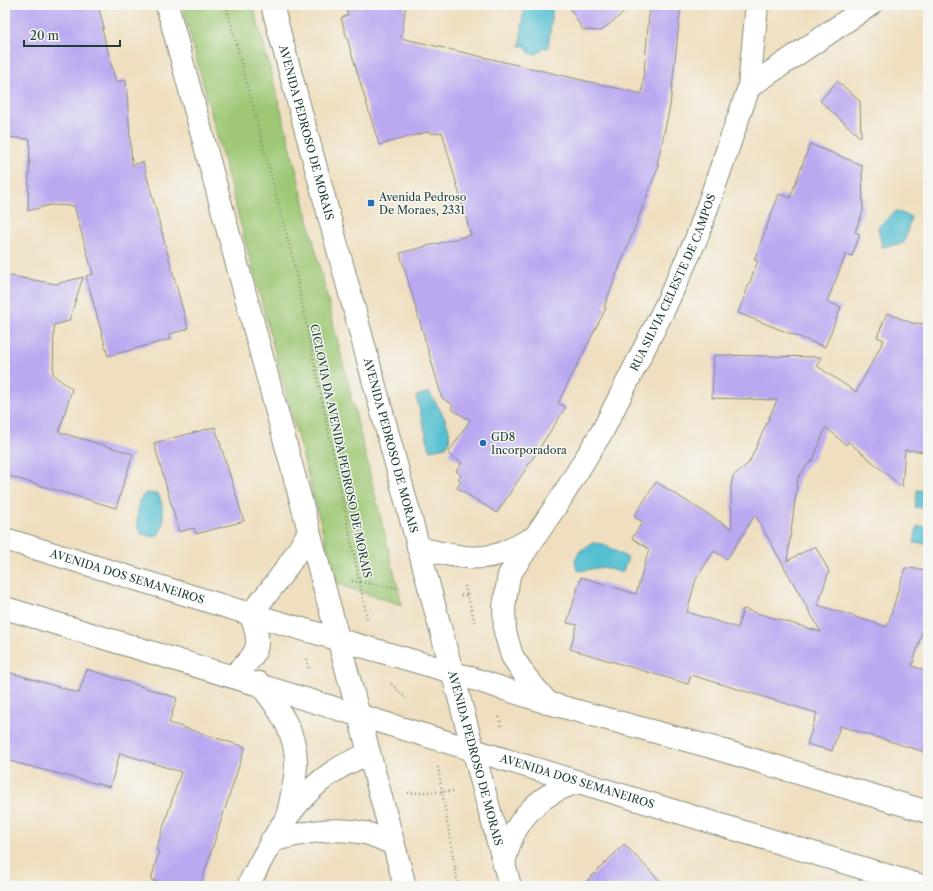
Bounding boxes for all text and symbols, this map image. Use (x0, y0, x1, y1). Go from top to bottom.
scale bar (24, 22, 120, 48)
text: 20 m (30, 28, 59, 43)
street label: AVENIDA PEDROSO DE MORAIS (276, 42, 337, 222)
place label: Avenida Pedroso De Moraes, 2331 (378, 190, 467, 217)
street label: RUA SILVIA CELESTE DE CAMPOS (627, 192, 718, 373)
marker: Avenida Pedroso De Moraes, 2331 (366, 198, 376, 208)
street label: CICLOVIA DA AVENIDA PEDROSO DE MORAIS (307, 323, 375, 579)
street label: AVENIDA PEDROSO DE MORAIS (360, 355, 421, 534)
place label: GD8 Incorporadora (491, 430, 567, 457)
marker: GD8 Incorporadora (478, 438, 488, 448)
street label: AVENIDA DOS SEMANEIROS (47, 546, 206, 607)
street label: AVENIDA PEDROSO DE MORAIS (445, 668, 506, 847)
street label: AVENIDA DOS SEMANEIROS (497, 751, 656, 811)

